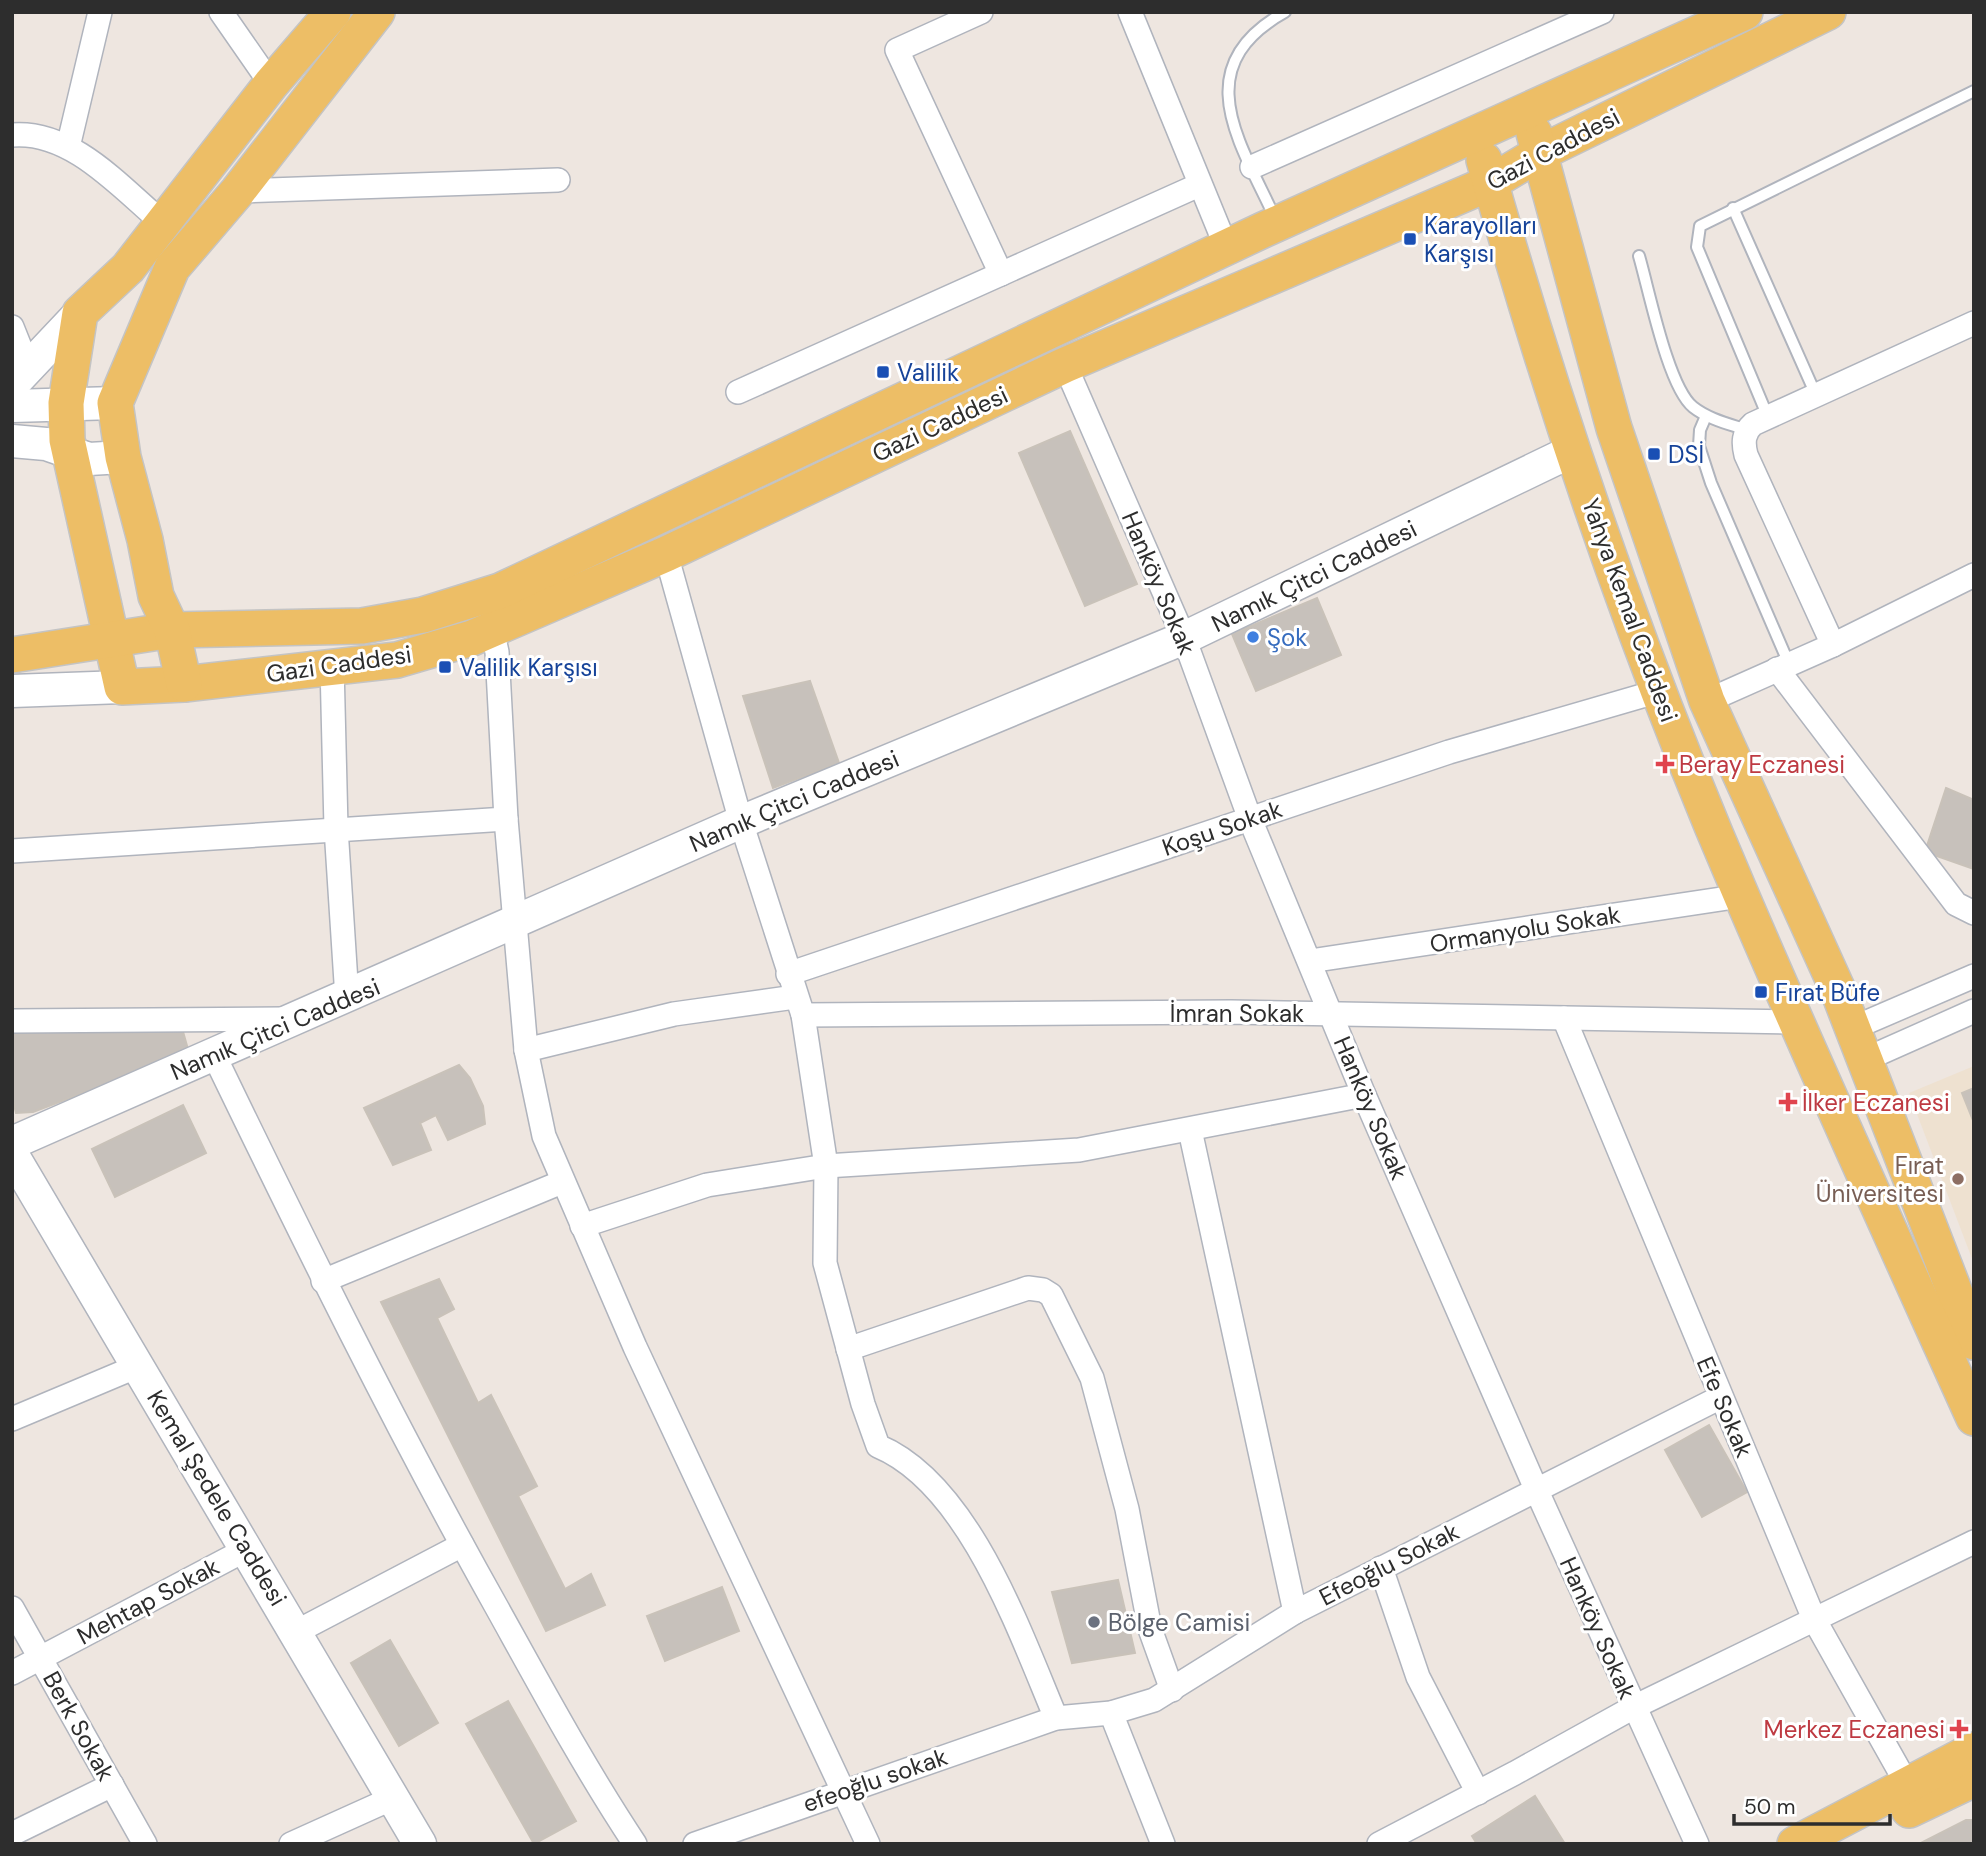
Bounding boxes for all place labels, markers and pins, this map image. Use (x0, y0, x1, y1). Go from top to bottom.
place label: Karayolları Karşısı (1424, 210, 1537, 269)
marker: Karayolları Karşısı (1402, 231, 1418, 247)
place label: Valilik (897, 357, 959, 388)
marker: Valilik (875, 364, 891, 380)
place label: DSİ (1668, 439, 1704, 470)
marker: DSİ (1646, 446, 1662, 462)
place label: Şok (1267, 622, 1307, 653)
marker: Şok (1245, 629, 1261, 645)
place label: Valilik Karşısı (459, 652, 598, 683)
marker: Valilik Karşısı (437, 659, 453, 675)
place label: Beray Eczanesi (1679, 749, 1845, 780)
marker: Beray Eczanesi (1657, 756, 1673, 772)
place label: Fırat Büfe (1775, 977, 1880, 1008)
marker: Fırat Büfe (1753, 984, 1769, 1000)
place label: İlker Eczanesi (1802, 1087, 1950, 1118)
marker: İlker Eczanesi (1780, 1094, 1796, 1110)
place label: Fırat Üniversitesi (1816, 1150, 1944, 1209)
marker: Fırat Üniversitesi (1950, 1171, 1966, 1187)
place label: Bölge Camisi (1108, 1607, 1250, 1638)
marker: Bölge Camisi (1086, 1614, 1102, 1630)
place label: Merkez Eczanesi (1764, 1714, 1945, 1745)
marker: Merkez Eczanesi (1951, 1721, 1967, 1737)

